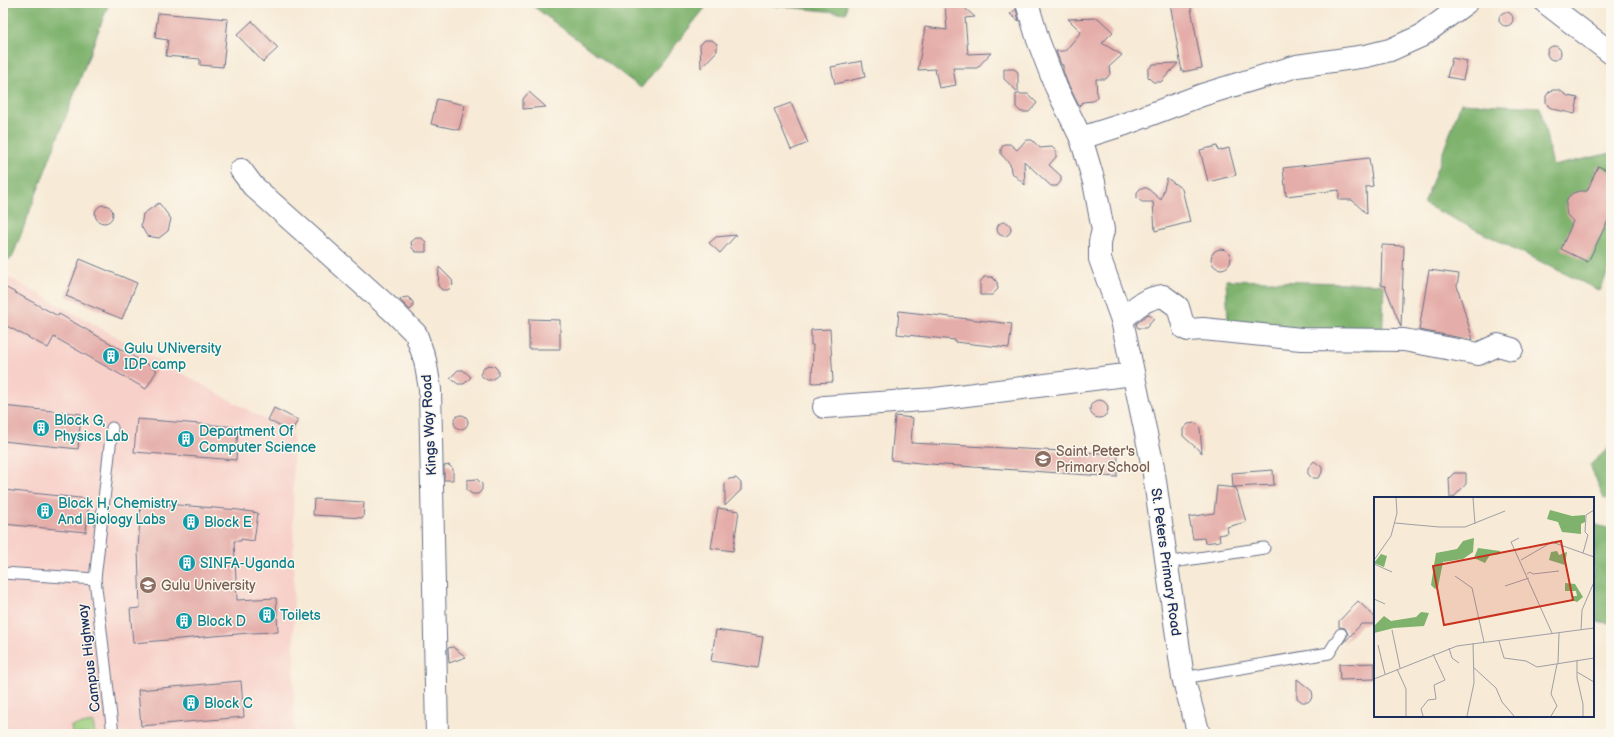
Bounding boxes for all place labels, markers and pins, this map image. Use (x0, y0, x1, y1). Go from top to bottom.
place label: Gulu UNiversity IDP camp (124, 340, 222, 373)
building icon: Gulu UNiversity IDP camp (101, 346, 121, 366)
place label: Block G, Physics Lab (54, 412, 129, 445)
building icon: Block G, Physics Lab (31, 418, 51, 438)
place label: Department Of Computer Science (199, 423, 316, 456)
building icon: Department Of Computer Science (176, 429, 196, 449)
place label: Saint Peter's Primary School (1056, 443, 1150, 476)
school or university icon: Saint Peter's Primary School (1033, 449, 1053, 469)
place label: Block H, Chemistry And Biology Labs (58, 495, 178, 528)
building icon: Block H, Chemistry And Biology Labs (35, 501, 55, 521)
building icon: Block E (181, 512, 201, 532)
place label: Block E (204, 514, 252, 531)
building icon: SINFA-Uganda (177, 553, 197, 573)
place label: SINFA-Uganda (200, 555, 295, 572)
school or university icon: Gulu University (138, 575, 158, 595)
place label: Gulu University (161, 577, 256, 594)
building icon: Toilets (257, 605, 277, 625)
place label: Toilets (280, 607, 321, 624)
building icon: Block D (174, 611, 194, 631)
place label: Block D (197, 613, 246, 630)
building icon: Block C (181, 693, 201, 713)
place label: Block C (204, 695, 253, 712)

